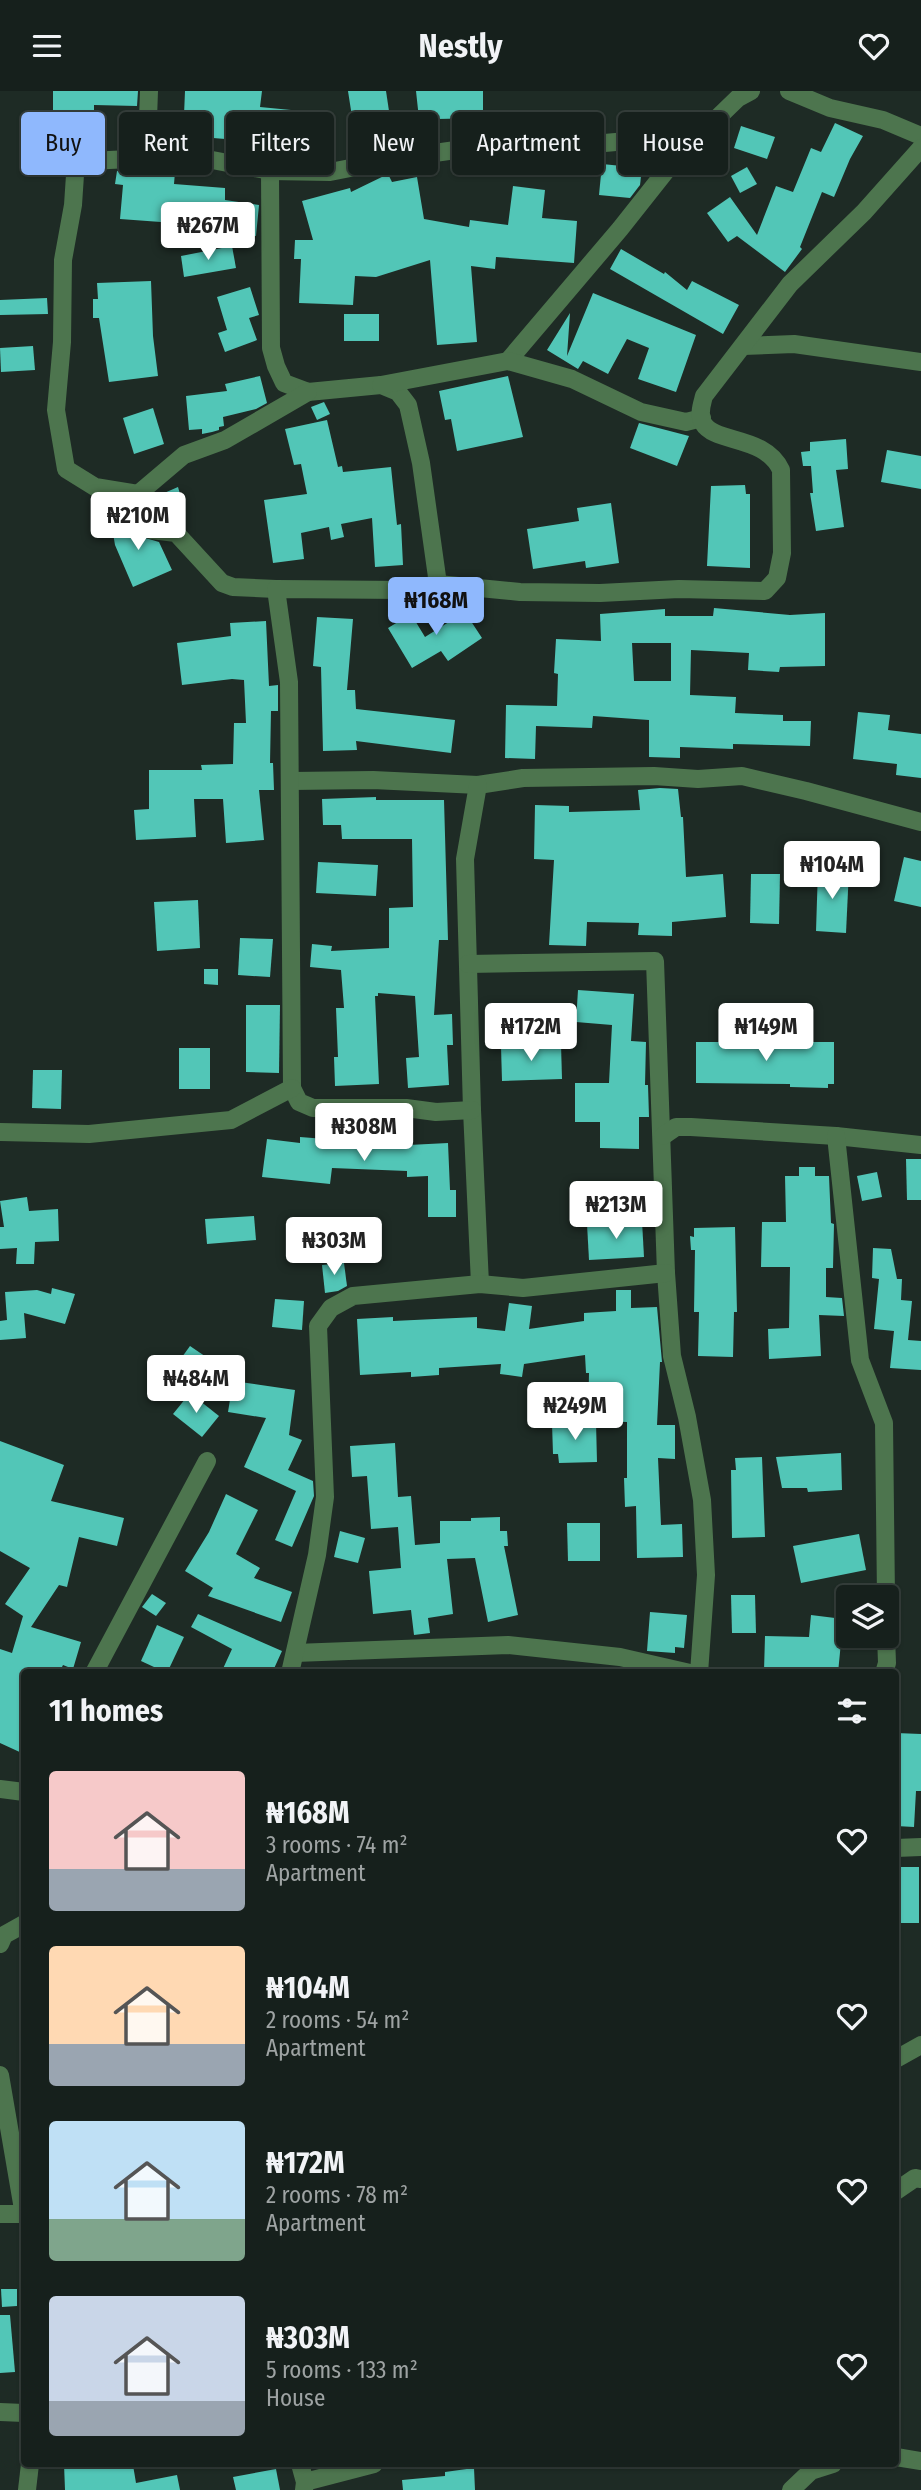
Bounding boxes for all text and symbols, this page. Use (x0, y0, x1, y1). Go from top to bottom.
icon: menu (28, 27, 66, 65)
text: Nestly (418, 27, 503, 65)
icon: heart (855, 27, 893, 65)
chip: Buy (21, 112, 105, 175)
chip: Rent (119, 112, 212, 175)
chip: Filters (226, 112, 334, 175)
chip: New (348, 112, 438, 175)
chip: Apartment (452, 112, 604, 175)
chip: House (618, 112, 728, 175)
pin: ₦267M (159, 202, 257, 262)
text: ₦267M (177, 211, 239, 239)
pin: ₦210M (89, 493, 187, 552)
text: ₦210M (107, 501, 169, 529)
pin: ₦168M (387, 577, 485, 637)
text: ₦168M (404, 586, 468, 614)
pin: ₦104M (783, 841, 881, 901)
text: ₦104M (800, 850, 864, 878)
pin: ₦172M (482, 1003, 580, 1063)
pin: ₦149M (717, 1003, 815, 1063)
text: ₦172M (501, 1012, 561, 1040)
text: ₦149M (734, 1012, 798, 1040)
pin: ₦308M (315, 1103, 413, 1163)
text: ₦308M (331, 1112, 397, 1140)
pin: ₦213M (567, 1181, 665, 1241)
text: ₦213M (586, 1190, 647, 1218)
pin: ₦303M (285, 1217, 383, 1277)
text: ₦303M (302, 1226, 366, 1254)
pin: ₦484M (147, 1355, 245, 1415)
text: ₦484M (163, 1364, 229, 1392)
pin: ₦249M (526, 1383, 624, 1442)
text: ₦249M (543, 1391, 607, 1419)
map controls (836, 1585, 899, 1648)
button: layers (836, 1585, 899, 1648)
icon: filters (833, 1692, 871, 1730)
text: 11 homes (49, 1693, 163, 1729)
text: ₦168M (266, 1795, 350, 1831)
icon: home (105, 1799, 189, 1883)
icon: heart (833, 1822, 871, 1860)
text: 3 rooms · 74 m² (266, 1831, 408, 1859)
text: Apartment (266, 1859, 366, 1887)
text: ₦104M (266, 1970, 350, 2006)
icon: home (105, 1974, 189, 2058)
icon: heart (833, 1997, 871, 2035)
text: 2 rooms · 54 m² (266, 2006, 409, 2034)
text: Apartment (266, 2034, 366, 2062)
text: ₦172M (266, 2145, 345, 2181)
icon: home (105, 2149, 189, 2233)
icon: heart (833, 2172, 871, 2210)
text: 2 rooms · 78 m² (266, 2181, 408, 2209)
text: Apartment (266, 2209, 366, 2237)
text: ₦303M (266, 2320, 350, 2356)
icon: home (105, 2324, 189, 2408)
icon: heart (833, 2347, 871, 2385)
text: 5 rooms · 133 m² (266, 2356, 418, 2384)
text: House (266, 2384, 325, 2412)

